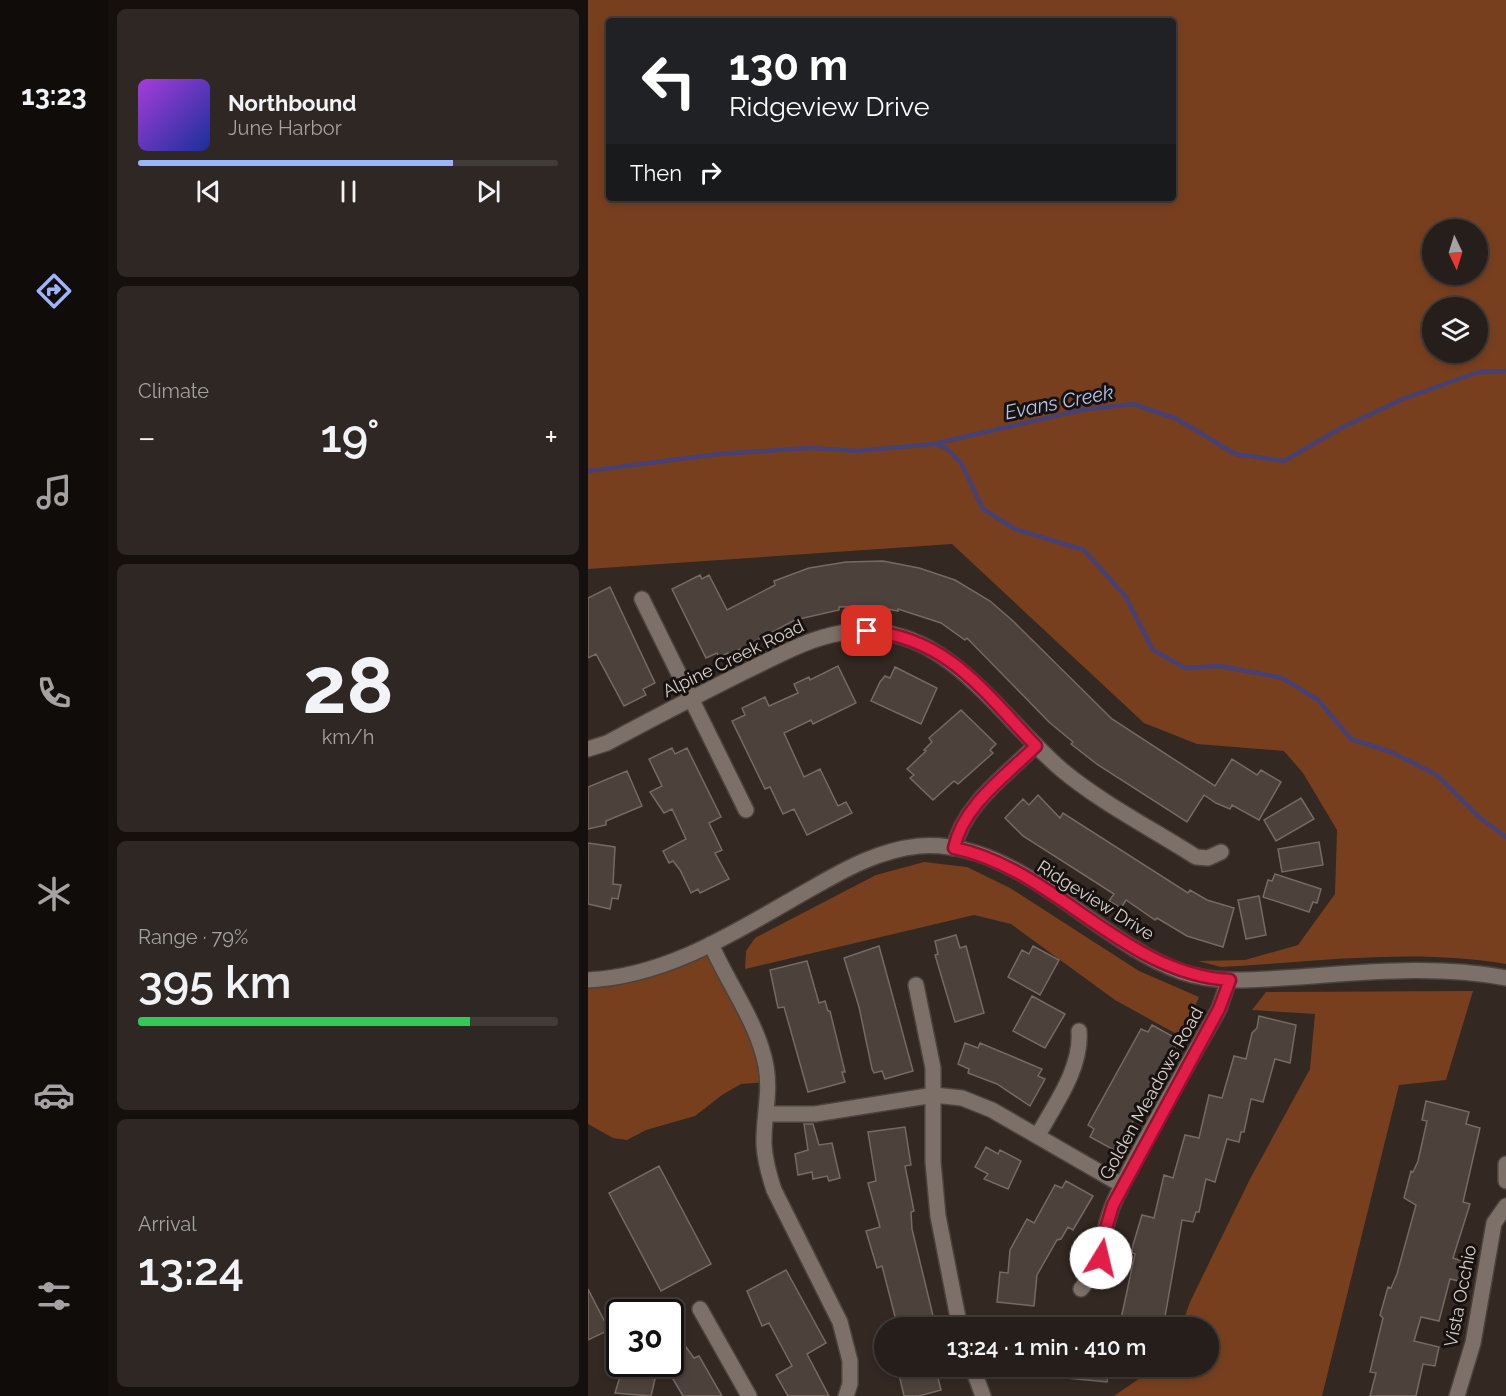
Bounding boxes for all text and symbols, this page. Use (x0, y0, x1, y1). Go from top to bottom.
text: 130 m (729, 41, 848, 90)
icon: left (630, 42, 708, 120)
text: 13:23 (21, 80, 87, 111)
text: Northbound (228, 90, 357, 116)
text: Ridgeview Drive (729, 91, 930, 122)
text: June Harbor (228, 116, 342, 140)
icon: right (694, 156, 727, 189)
text: Then (630, 160, 682, 186)
icon: previous (192, 175, 225, 208)
icon: pause (332, 175, 365, 208)
icon: next (472, 175, 505, 208)
north arrow (1422, 219, 1488, 285)
map controls (1422, 219, 1488, 363)
icon: directions (33, 270, 75, 312)
button: layers (1422, 297, 1488, 363)
text: Climate (138, 379, 209, 403)
water label: Evans Creek (1003, 380, 1116, 424)
text: 19° (321, 410, 379, 463)
text: − (138, 418, 156, 457)
text: + (544, 418, 558, 457)
icon: music (33, 471, 75, 513)
pin (841, 605, 892, 656)
icon: arrive (850, 614, 883, 647)
street label: Alpine Creek Road (659, 615, 807, 701)
text: 28 (302, 640, 394, 731)
icon: phone (33, 672, 75, 714)
text: km/h (322, 725, 374, 749)
street label: Ridgeview Drive (1034, 856, 1159, 945)
icon: climate (33, 873, 75, 915)
text: Range · 79% (138, 925, 248, 949)
text: 395 km (138, 956, 292, 1009)
street label: Golden Meadows Road (1095, 1003, 1207, 1183)
icon: car (33, 1074, 75, 1116)
text: Arrival (138, 1212, 197, 1236)
position arrow (1069, 1226, 1133, 1290)
text: 13:24 (138, 1243, 244, 1296)
street label: Vista Occhio (1440, 1243, 1480, 1349)
icon: filters (33, 1275, 75, 1317)
speed limit sign: 30 (606, 1299, 684, 1377)
text: 13:24 · 1 min · 410 m (947, 1334, 1146, 1360)

